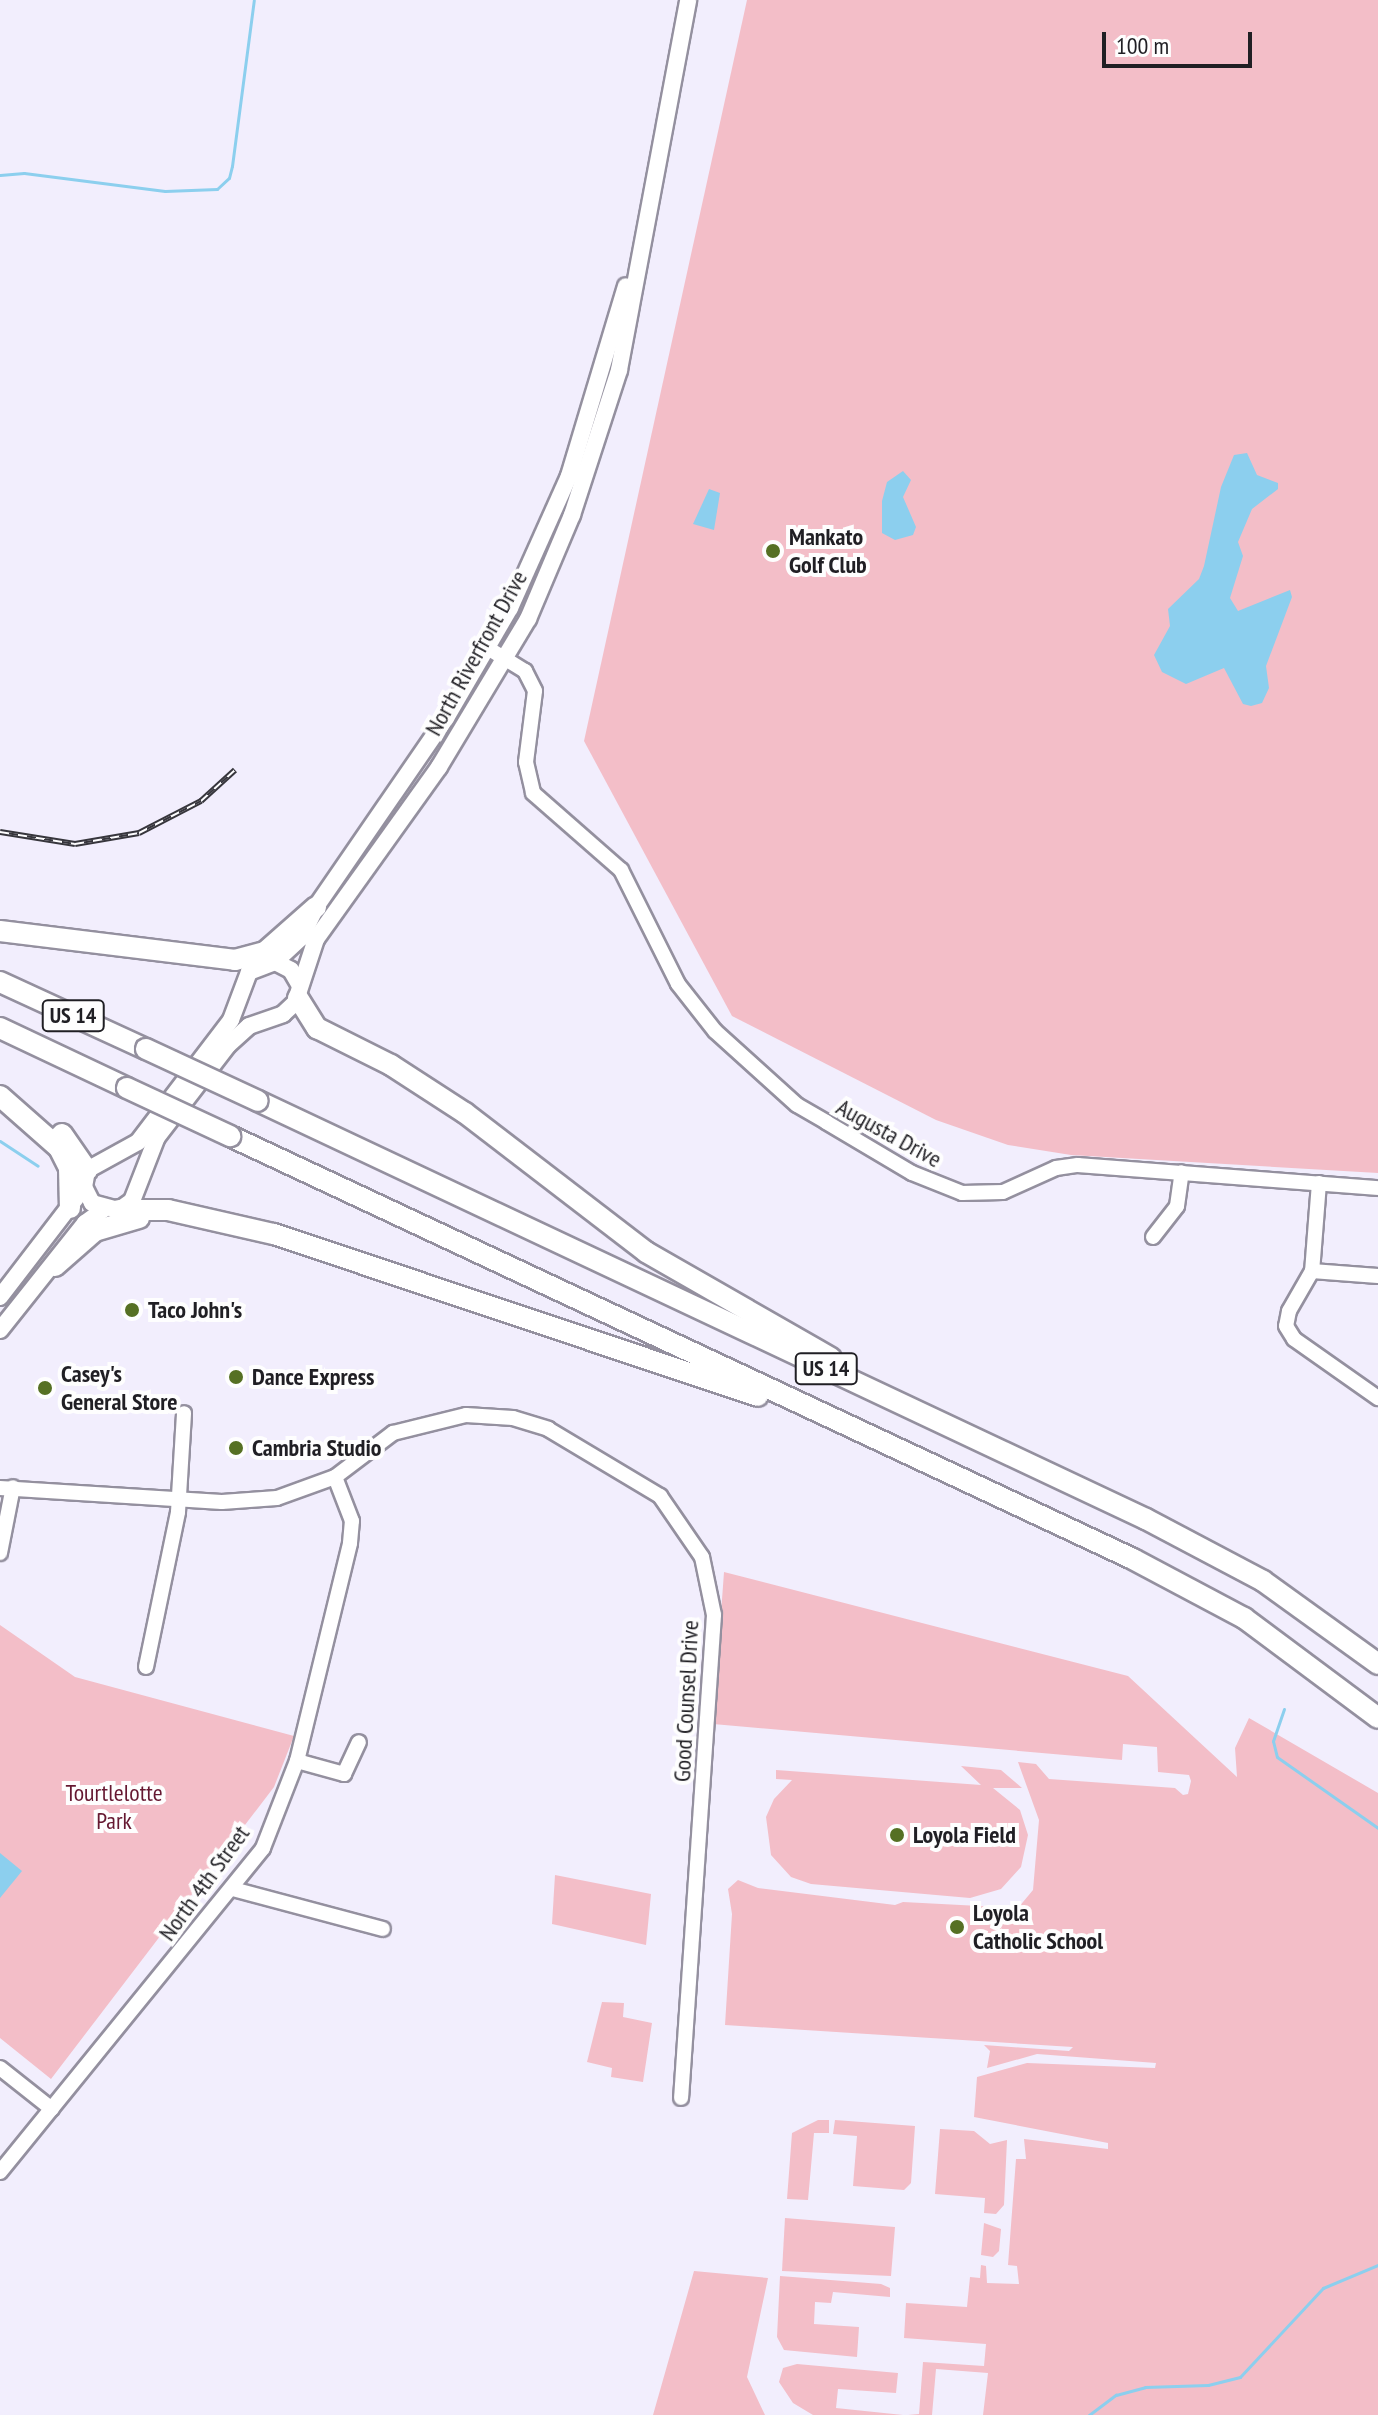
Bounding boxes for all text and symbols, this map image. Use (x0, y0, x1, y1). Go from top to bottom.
scale bar (1106, 16, 1256, 66)
text: 100 m (1116, 30, 1169, 61)
place label: Mankato Golf Club (789, 523, 867, 579)
marker: Mankato Golf Club (764, 542, 782, 560)
street label: North Riverfront Drive (419, 565, 533, 741)
road number: US 14 (41, 998, 105, 1034)
street label: Augusta Drive (831, 1092, 947, 1174)
place label: Taco John's (148, 1296, 242, 1324)
marker: Taco John's (123, 1301, 141, 1319)
road number: US 14 (794, 1351, 858, 1387)
place label: Casey's General Store (61, 1360, 178, 1416)
place label: Dance Express (252, 1363, 374, 1391)
marker: Dance Express (227, 1368, 245, 1386)
marker: Casey's General Store (36, 1379, 54, 1397)
place label: Cambria Studio (252, 1434, 381, 1462)
marker: Cambria Studio (227, 1439, 245, 1457)
street label: Good Counsel Drive (667, 1619, 705, 1783)
park label: Tourtlelotte Park (65, 1779, 163, 1835)
street label: North 4th Street (153, 1820, 255, 1946)
place label: Loyola Field (913, 1821, 1016, 1849)
marker: Loyola Field (888, 1826, 906, 1844)
place label: Loyola Catholic School (973, 1899, 1104, 1955)
marker: Loyola Catholic School (948, 1918, 966, 1936)

